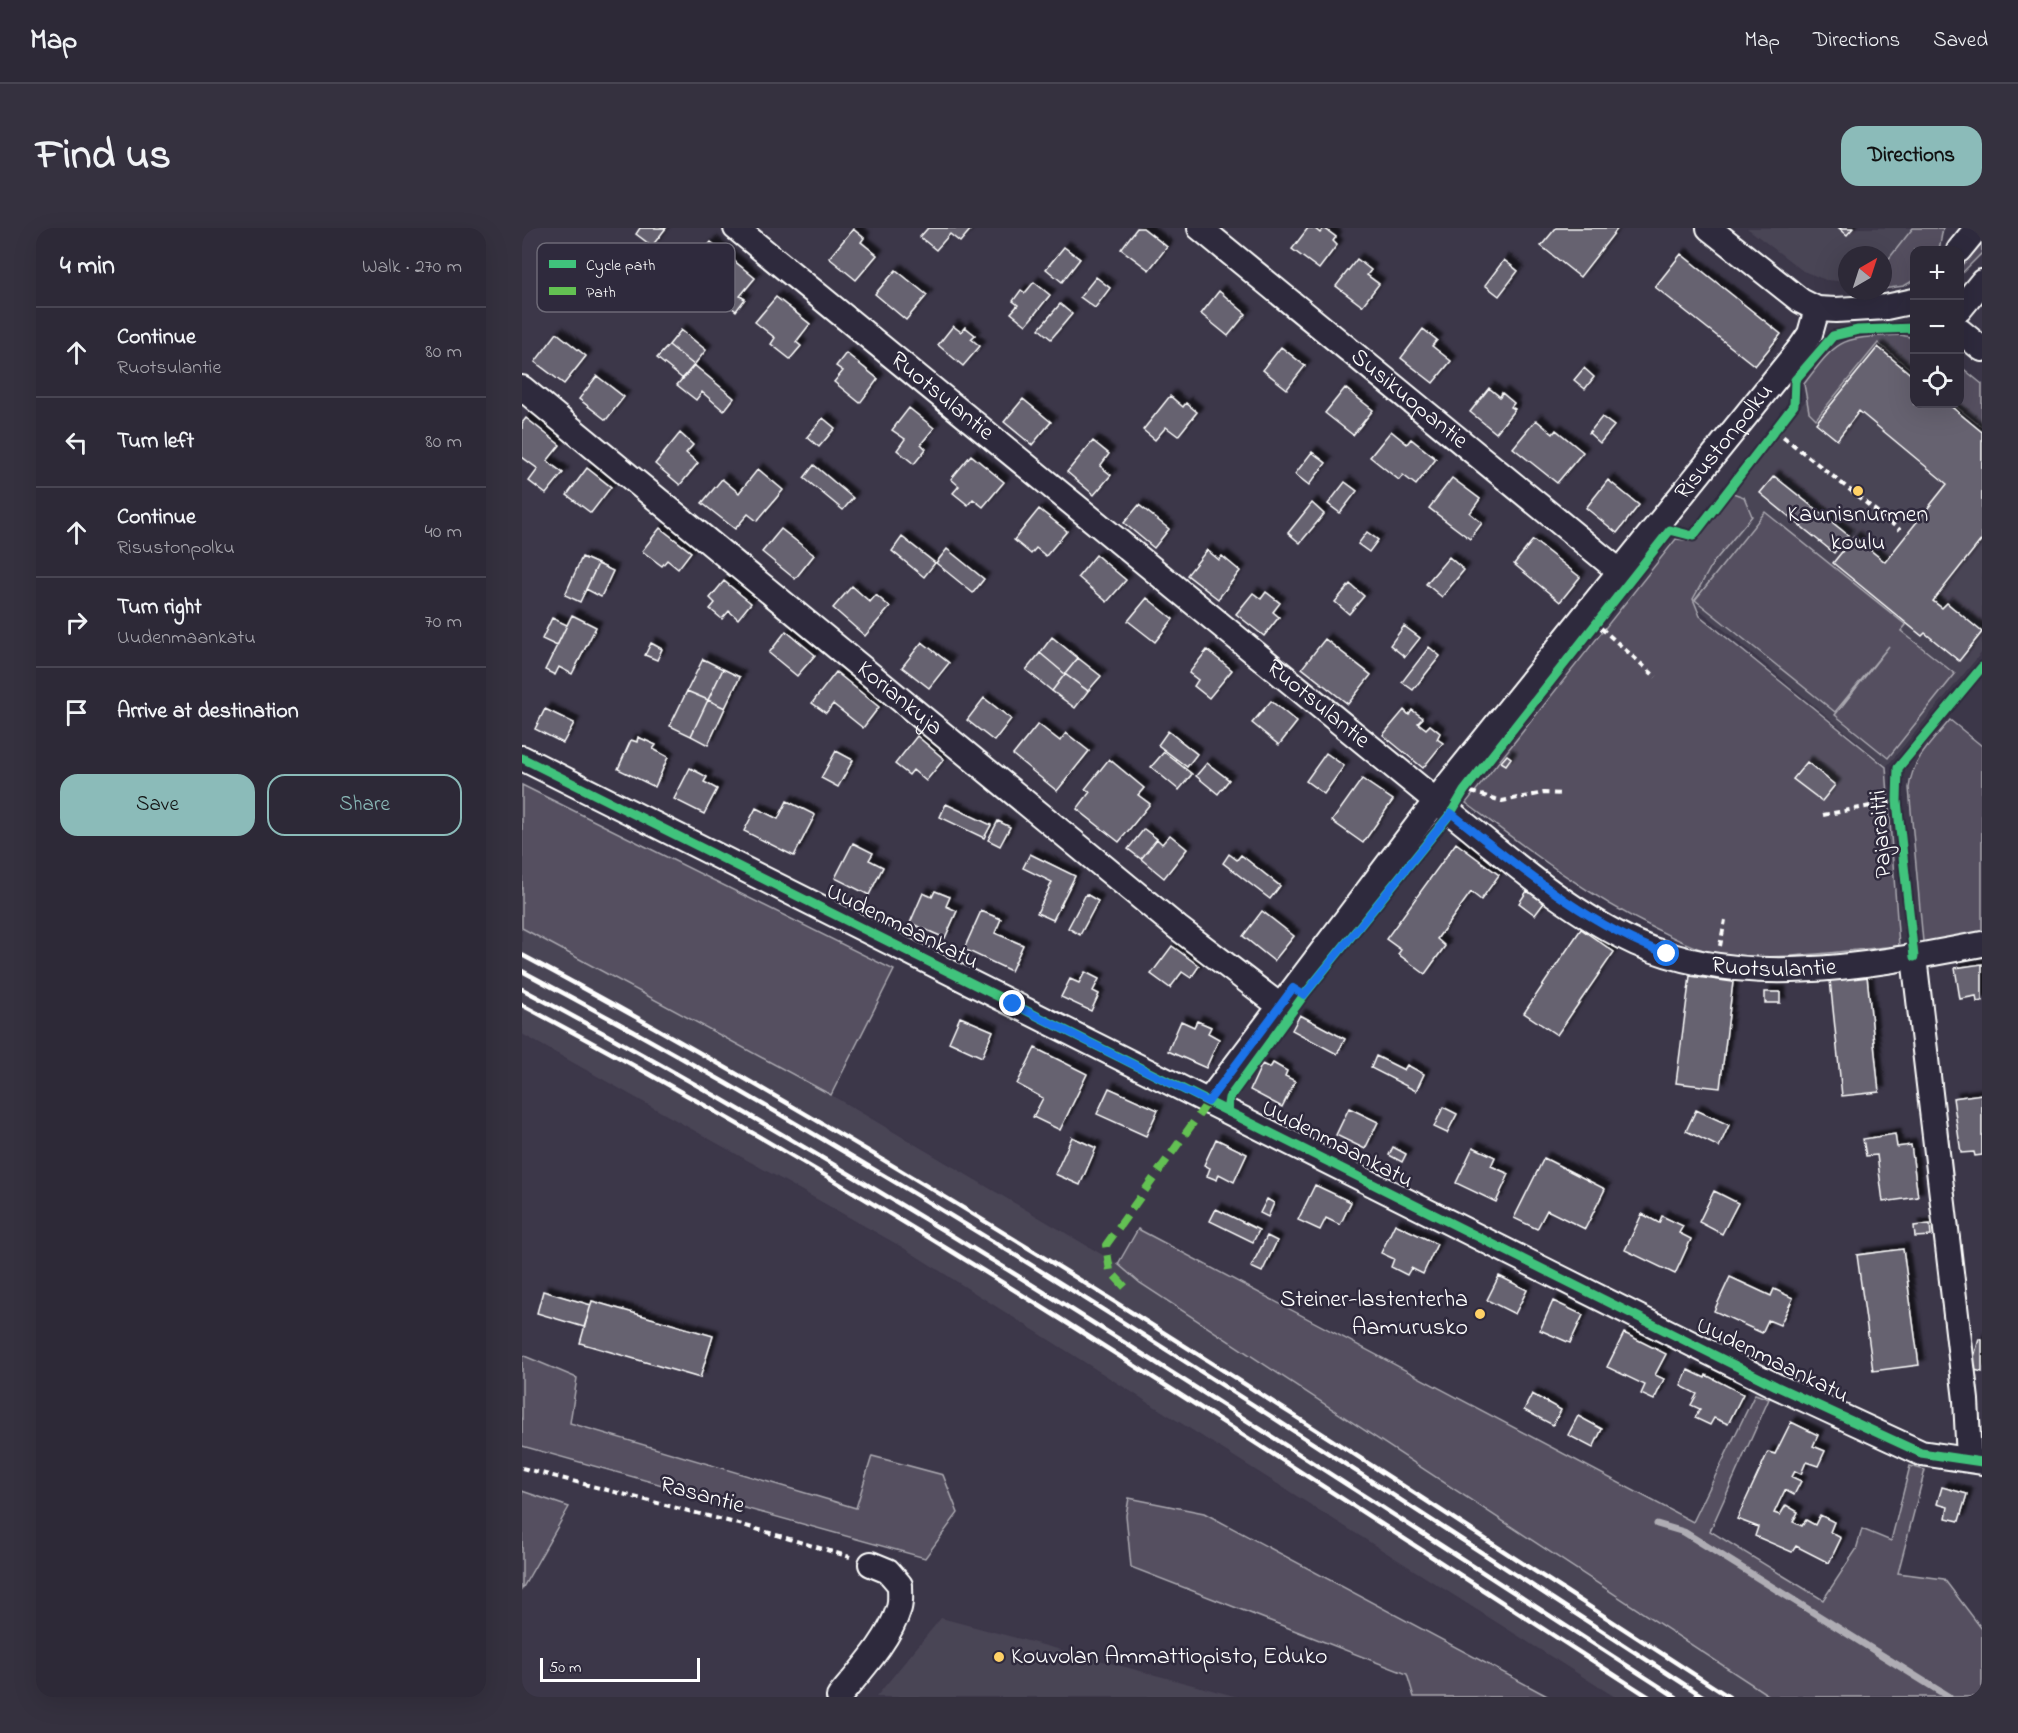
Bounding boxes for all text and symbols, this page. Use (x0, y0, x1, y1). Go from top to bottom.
text: Map (30, 21, 77, 62)
text: Map (1744, 26, 1780, 56)
text: Directions (1813, 26, 1900, 56)
text: Saved (1933, 26, 1988, 56)
text: Find us (36, 126, 171, 187)
button: Directions (1841, 126, 1982, 186)
legend (537, 243, 735, 312)
north arrow (1838, 246, 1892, 300)
map controls (1910, 246, 1964, 408)
button: + (1910, 246, 1964, 300)
text: 4 min (60, 248, 115, 286)
text: Walk · 270 m (362, 253, 462, 282)
text: Cycle path (586, 254, 655, 278)
text: Path (586, 281, 616, 305)
button: − (1910, 300, 1964, 354)
text: Continue (117, 322, 196, 354)
icon: ahead (60, 336, 93, 369)
text: 80 m (425, 338, 462, 367)
street label: Susikuopantie (1342, 340, 1476, 458)
street label: Ruotsulantie (882, 343, 1002, 450)
text: Ruotsulantie (117, 354, 221, 383)
button: locate (1910, 354, 1964, 408)
street label: Risustonpolku (1666, 376, 1782, 508)
icon: left (60, 426, 93, 459)
text: Turn left (117, 426, 194, 458)
text: 80 m (425, 428, 462, 457)
marker: Kaunisnurmen koulu (1851, 484, 1865, 498)
place label: Kaunisnurmen koulu (1788, 498, 1928, 561)
text: Continue (117, 502, 196, 534)
icon: ahead (60, 516, 93, 549)
text: 40 m (425, 518, 462, 547)
text: Risustonpolku (117, 534, 235, 563)
text: Turn right (117, 592, 202, 624)
icon: right (60, 606, 93, 639)
text: 70 m (425, 608, 462, 637)
text: Uudenmaankatu (117, 624, 256, 653)
street label: Ruotsulantie (1258, 651, 1378, 758)
street label: Koriankuja (849, 653, 950, 745)
icon: arrive (60, 696, 93, 729)
text: Arrive at destination (117, 696, 299, 728)
button: Save (60, 774, 255, 836)
button: Share (267, 774, 462, 836)
street label: Pajaraitti (1861, 789, 1903, 879)
street label: Uudenmaankatu (820, 875, 984, 979)
route start (1653, 940, 1679, 966)
street label: Ruotsulantie (1709, 948, 1838, 988)
route end (999, 990, 1025, 1016)
street label: Uudenmaankatu (1255, 1092, 1419, 1198)
place label: Steiner-lastenterha Aamurusko (1280, 1283, 1468, 1346)
marker: Steiner-lastenterha Aamurusko (1473, 1307, 1487, 1321)
street label: Uudenmaankatu (1690, 1309, 1854, 1413)
street label: Rasantie (656, 1468, 748, 1524)
place label: Kouvolan Ammattiopisto, Eduko (1011, 1640, 1328, 1675)
marker: Kouvolan Ammattiopisto, Eduko (992, 1650, 1006, 1664)
scale bar (540, 1655, 700, 1682)
text: 50 m (549, 1656, 581, 1680)

